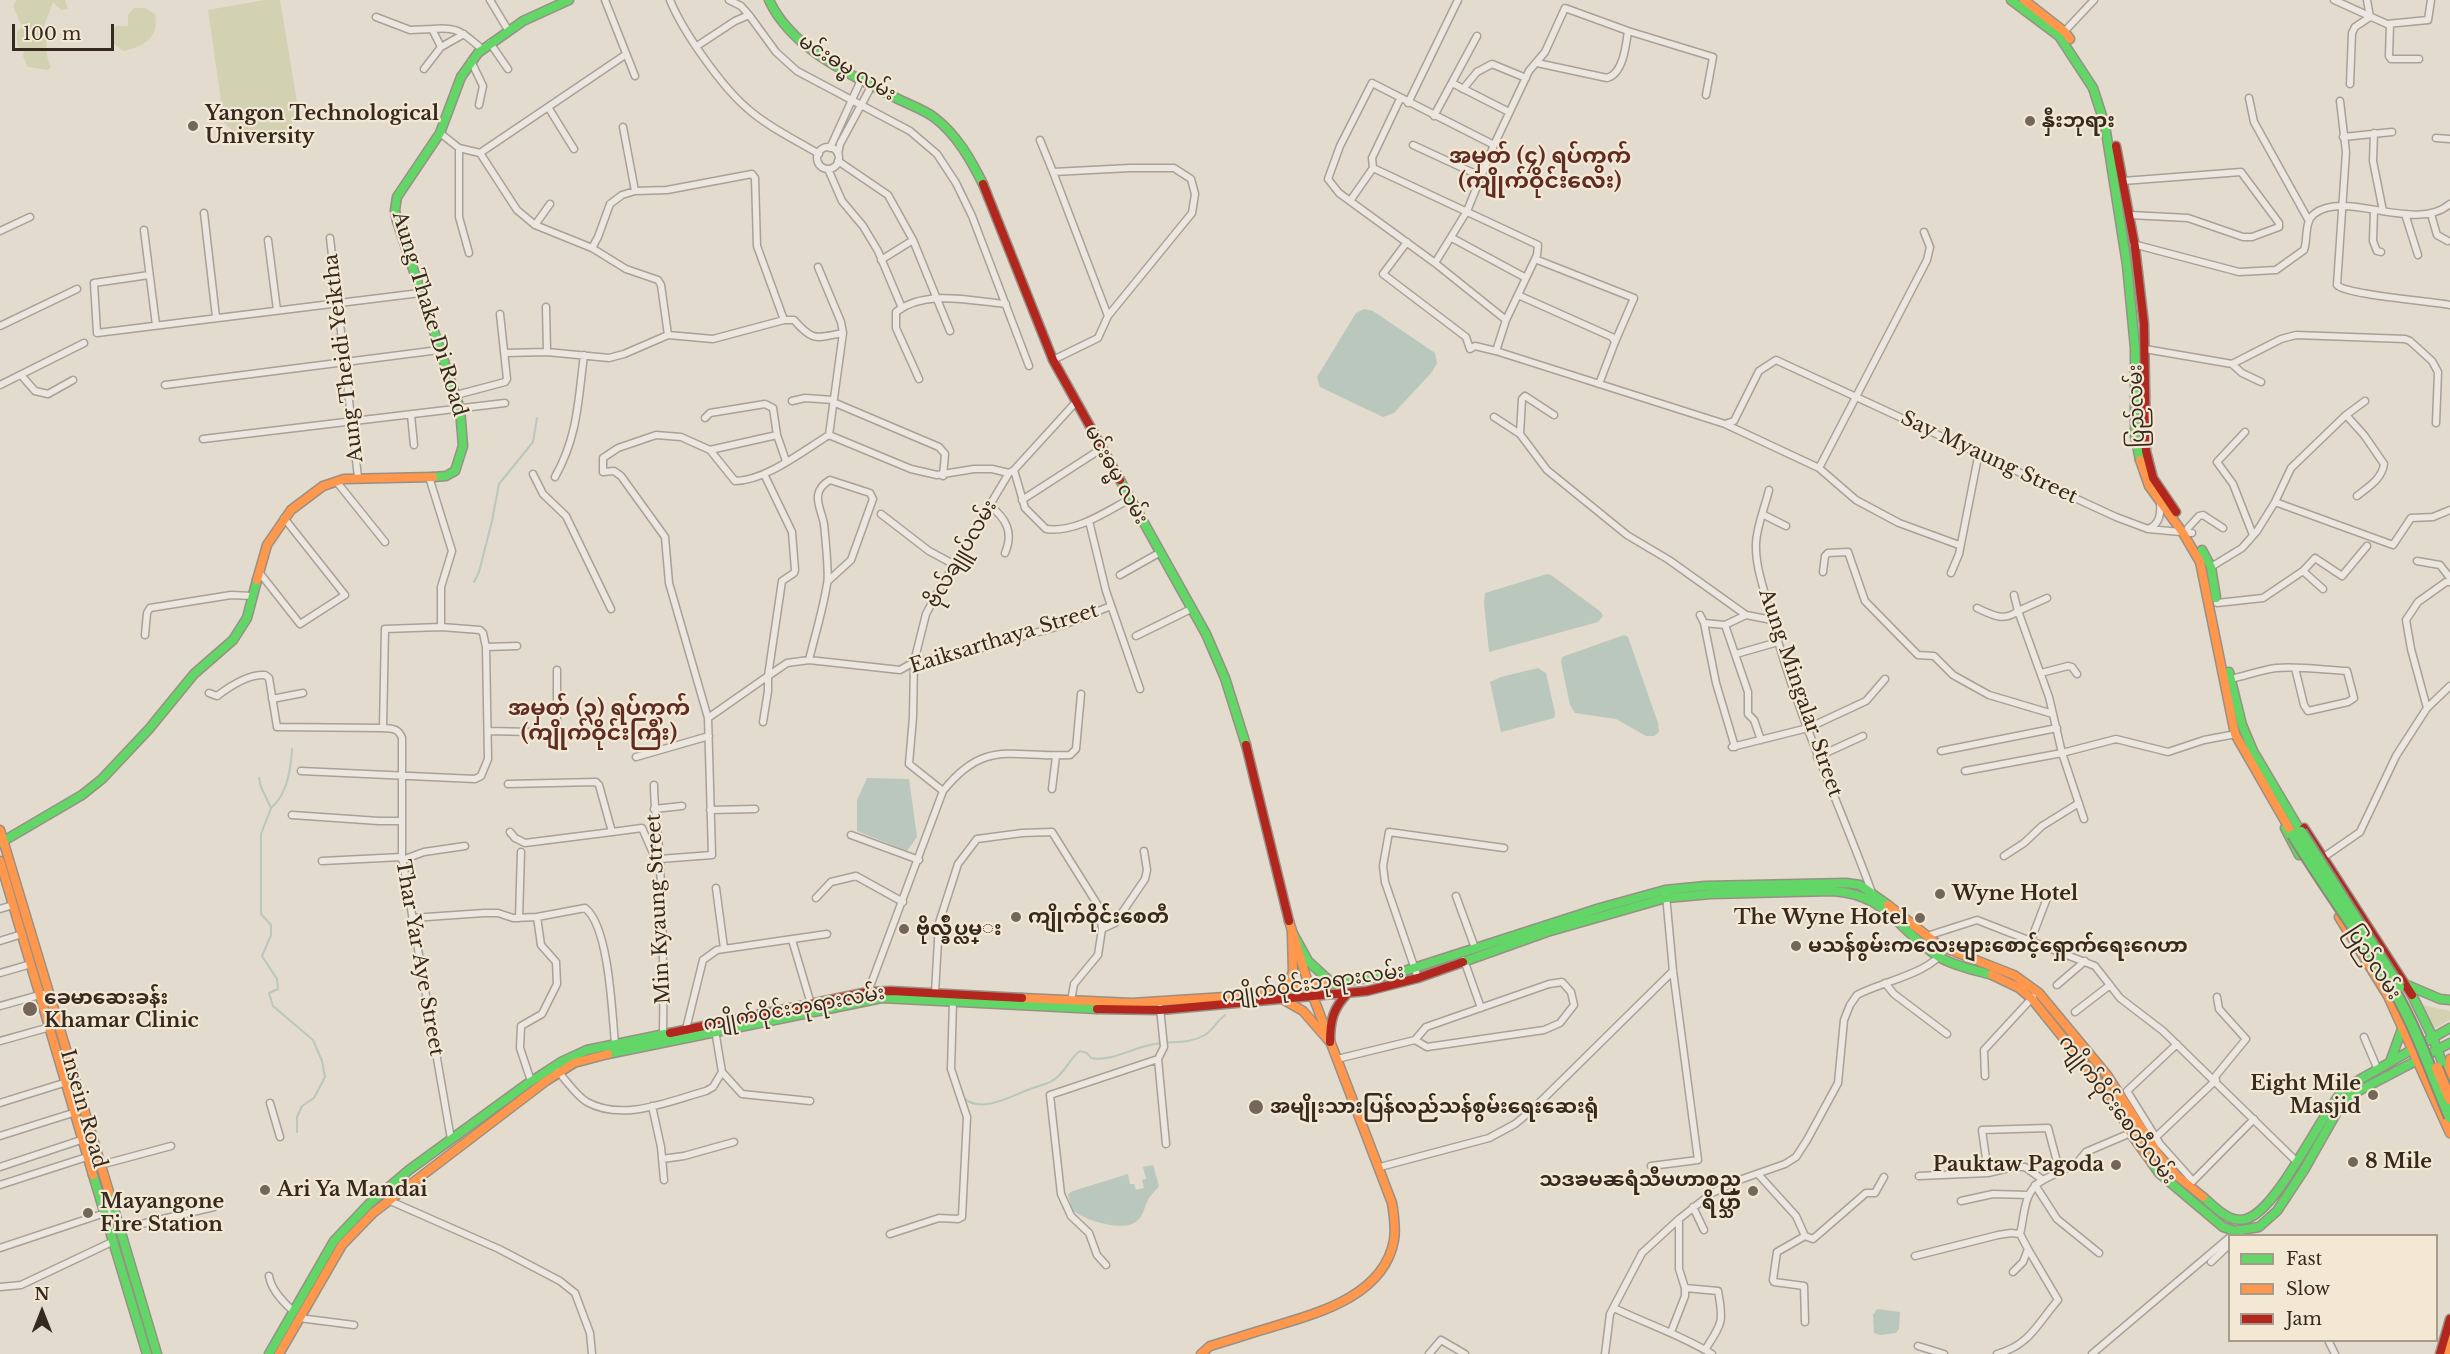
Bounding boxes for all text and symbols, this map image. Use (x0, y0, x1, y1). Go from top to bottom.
scale bar (15, 12, 117, 50)
text: 100 m (23, 23, 81, 45)
street label: မင်းဓမ္မ လမ်း (794, 30, 900, 106)
place label: Yangon Technological University (205, 102, 439, 149)
place label: နှီးဘုရား (2042, 109, 2115, 133)
marker: နှီးဘုရား (2023, 114, 2037, 128)
marker: Yangon Technological University (186, 119, 200, 133)
district label: အမှတ် (၄) ရပ်ကွက် (ကျိုက်ဝိုင်းလေး) (1449, 144, 1631, 196)
street label: Aung Thake Di Road (386, 209, 472, 419)
street label: Aung Theidi Yeiktha (319, 252, 369, 464)
street label: ပြည်လမ်း (2124, 364, 2150, 448)
street label: Say Myaung Street (1897, 407, 2081, 509)
street label: မင်းဓမ္မ လမ်း (1079, 421, 1153, 529)
street label: ဗိုလ်ချူပ်လမ်း (922, 496, 1002, 612)
street label: Aung Mingalar Street (1753, 586, 1847, 800)
street label: Eaiksarthaya Street (907, 599, 1101, 679)
district label: အမှတ် (၃) ရပ်ကွက် (ကျိုက်ဝိုင်းကြီး) (508, 696, 690, 748)
street label: Min Kyaung Street (642, 813, 676, 1005)
street label: Thar Yar Aye Street (390, 858, 448, 1058)
place label: Wyne Hotel (1952, 882, 2078, 906)
marker: Wyne Hotel (1933, 887, 1947, 901)
place label: ကျိုက်ဝိုင်းစေတီ (1028, 905, 1169, 929)
place label: The Wyne Hotel (1734, 906, 1908, 930)
marker: ကျိုက်ဝိုင်းစေတီ (1009, 910, 1023, 924)
marker: The Wyne Hotel (1913, 911, 1927, 925)
place label: ဗိုလ္ခ်ဳပ္လမ္း (916, 917, 1002, 941)
marker: ဗိုလ္ခ်ဳပ္လမ္း (897, 922, 911, 936)
street label: ပြည်လမ်း (2340, 922, 2406, 1004)
place label: မသန်စွမ်းကလေးများစောင့်ရှောက်ရေးဂေဟာ (1808, 934, 2188, 958)
marker: မသန်စွမ်းကလေးများစောင့်ရှောက်ရေးဂေဟာ (1789, 939, 1803, 953)
street label: ကျိုက်ဝိုင်းဘုရားလမ်း (1220, 959, 1406, 1009)
street label: ကျိုက်ဝိုင်းဘုရားလမ်း (701, 981, 887, 1037)
place label: ခေမာဆေးခန်း Khamar Clinic (44, 986, 199, 1033)
marker: ခေမာဆေးခန်း Khamar Clinic (21, 1000, 39, 1018)
street label: ကျိုက်ဝိုင်းစေတီလမ်း (2053, 1031, 2181, 1189)
street label: Insein Road (55, 1047, 111, 1171)
place label: Eight Mile Masjid (2250, 1072, 2361, 1119)
marker: Eight Mile Masjid (2366, 1088, 2380, 1102)
place label: အမျိုးသားပြန်လည်သန်စွမ်းရေးဆေးရုံ (1270, 1095, 1599, 1119)
marker: အမျိုးသားပြန်လည်သန်စွမ်းရေးဆေးရုံ (1247, 1098, 1265, 1116)
place label: 8 Mile (2365, 1150, 2432, 1174)
place label: Pauktaw Pagoda (1933, 1153, 2104, 1177)
marker: 8 Mile (2346, 1155, 2360, 1169)
marker: Pauktaw Pagoda (2109, 1158, 2123, 1172)
place label: သဒၶမၼရံသီမဟာစည္ ရိပ္သာ (1539, 1168, 1741, 1215)
place label: Ari Ya Mandai (277, 1178, 427, 1202)
marker: Ari Ya Mandai (258, 1183, 272, 1197)
marker: သဒၶမၼရံသီမဟာစည္ ရိပ္သာ (1746, 1184, 1760, 1198)
place label: Mayangone Fire Station (100, 1190, 224, 1237)
marker: Mayangone Fire Station (81, 1206, 95, 1220)
legend (2228, 1234, 2438, 1342)
text: Fast (2286, 1248, 2322, 1270)
text: Slow (2286, 1278, 2330, 1300)
north arrow (12, 1282, 72, 1342)
text: N (34, 1284, 50, 1304)
text: Jam (2286, 1308, 2322, 1330)

